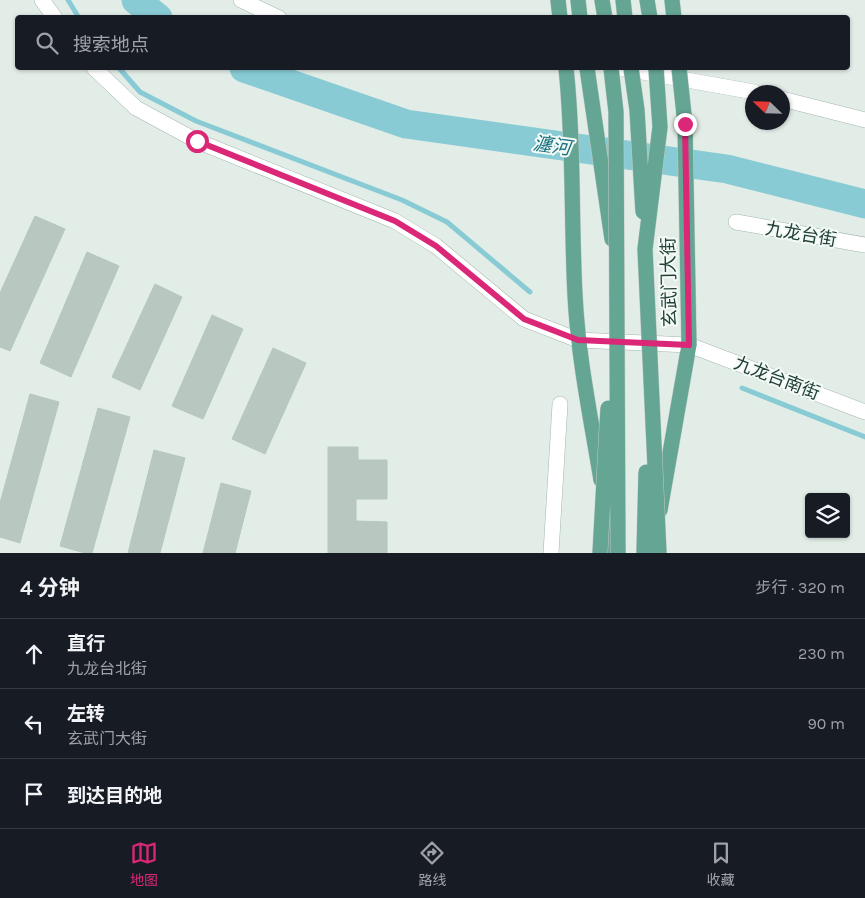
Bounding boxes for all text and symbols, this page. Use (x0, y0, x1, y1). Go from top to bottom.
search box (15, 15, 850, 70)
icon: search (33, 29, 61, 57)
text: 搜索地点 (73, 34, 149, 56)
north arrow (745, 85, 790, 130)
route end (674, 113, 697, 136)
route start (186, 130, 209, 153)
water label: 瀍河 (532, 132, 576, 160)
street label: 九龙台街 (764, 217, 838, 251)
street label: 玄武门大街 (657, 237, 681, 327)
street label: 九龙台南街 (731, 352, 823, 404)
map controls (805, 493, 850, 538)
button: layers (805, 493, 850, 538)
text: 4 分钟 (20, 576, 80, 600)
text: 步行 · 320 m (756, 578, 845, 597)
text: 直行 (67, 633, 105, 655)
icon: ahead (20, 640, 48, 668)
text: 230 m (798, 644, 845, 663)
text: 九龙台北街 (67, 659, 147, 678)
text: 左转 (67, 703, 105, 725)
icon: left (20, 710, 48, 738)
text: 90 m (807, 714, 845, 733)
text: 玄武门大街 (67, 729, 147, 748)
icon: arrive (20, 780, 48, 808)
text: 到达目的地 (67, 785, 162, 807)
tab: 地图 (130, 839, 158, 889)
tab: 路线 (418, 839, 446, 889)
tab: 收藏 (707, 839, 735, 889)

